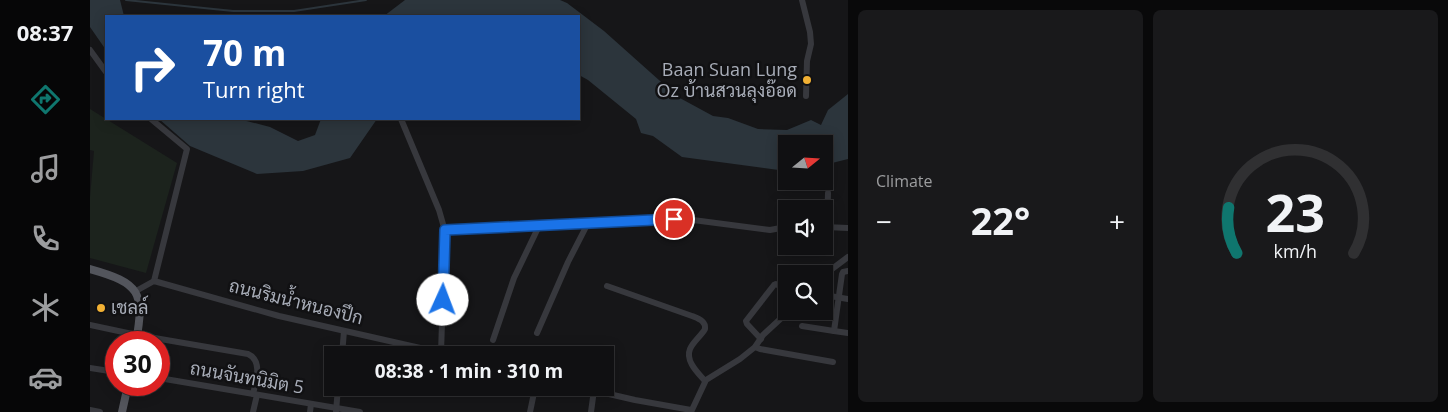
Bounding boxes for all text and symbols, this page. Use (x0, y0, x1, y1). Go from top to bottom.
text: 08:37 (17, 17, 73, 47)
text: 70 m (203, 29, 286, 76)
icon: right (120, 35, 185, 100)
place label: Baan Suan Lung Oz บ้านสวนลุงอ๊อด (657, 57, 797, 103)
text: Turn right (203, 74, 305, 104)
marker: Baan Suan Lung Oz บ้านสวนลุงอ๊อด (801, 74, 813, 86)
icon: directions (28, 82, 63, 117)
north arrow (778, 135, 832, 190)
map controls (778, 135, 833, 320)
icon: music (28, 151, 63, 186)
text: Climate (876, 170, 933, 192)
text: 23 (1266, 176, 1325, 247)
text: 22° (971, 194, 1030, 246)
pin (653, 198, 695, 240)
button: sound (778, 200, 833, 255)
text: − (876, 202, 892, 240)
text: + (1109, 202, 1125, 240)
icon: arrive (660, 205, 688, 233)
icon: phone (28, 221, 63, 256)
text: km/h (1274, 239, 1317, 263)
button: search (778, 265, 833, 320)
street label: ถนนริมน้ำหนองปึก (227, 270, 366, 329)
position arrow (416, 273, 468, 325)
icon: climate (28, 290, 63, 325)
place label: เชลล์ (111, 295, 148, 319)
marker: เชลล์ (95, 302, 107, 314)
speed limit sign: 30 (105, 331, 170, 396)
street label: ถนนจันทนิมิต 5 (188, 355, 306, 399)
text: 08:38 · 1 min · 310 m (375, 358, 563, 384)
icon: car (28, 360, 63, 395)

